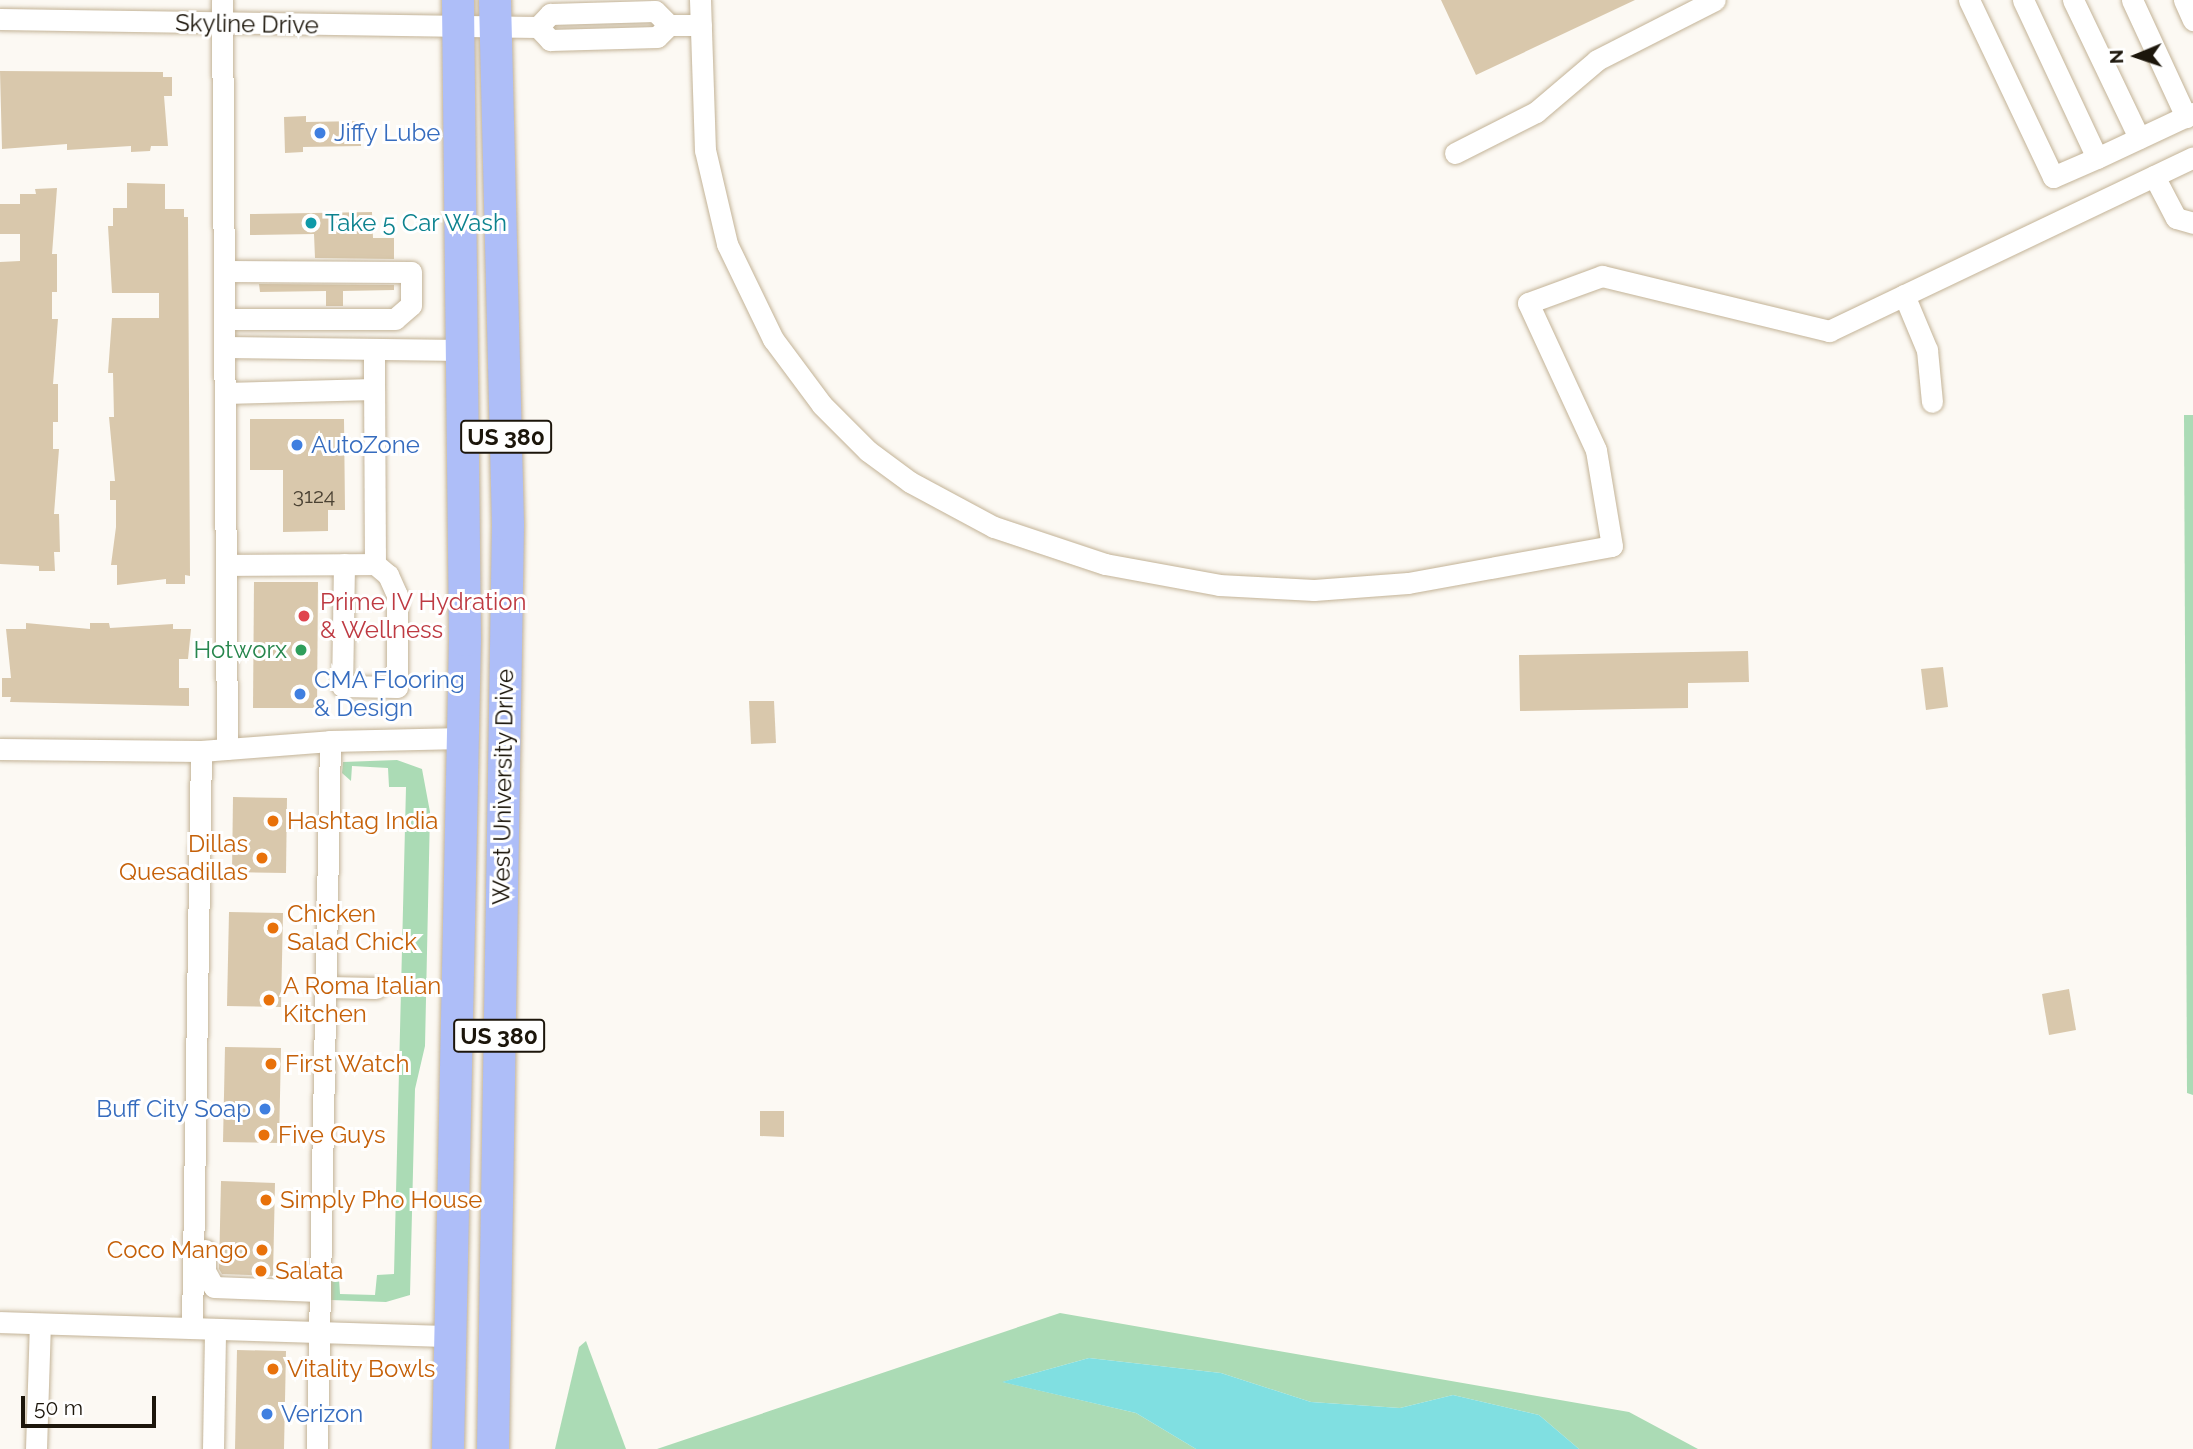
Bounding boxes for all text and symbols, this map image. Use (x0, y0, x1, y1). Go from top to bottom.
street label: Skyline Drive (175, 8, 319, 40)
north arrow (2102, 21, 2172, 91)
text: N (2105, 49, 2127, 64)
place label: Jiffy Lube (334, 119, 441, 147)
marker: Jiffy Lube (312, 125, 328, 141)
place label: Take 5 Car Wash (325, 209, 508, 237)
marker: Take 5 Car Wash (303, 215, 319, 231)
road number: US 380 (459, 418, 553, 457)
place label: AutoZone (311, 431, 420, 459)
marker: AutoZone (289, 437, 305, 453)
house number: 3124 (293, 483, 335, 509)
place label: Prime IV Hydration & Wellness (320, 588, 527, 644)
marker: Prime IV Hydration & Wellness (294, 606, 314, 626)
place label: Hotworx (193, 636, 287, 664)
marker: Hotworx (293, 642, 309, 658)
place label: CMA Flooring & Design (314, 666, 466, 722)
street label: West University Drive (487, 668, 519, 906)
marker: CMA Flooring & Design (292, 686, 308, 702)
place label: Hashtag India (287, 807, 438, 835)
marker: Hashtag India (265, 813, 281, 829)
place label: Dillas Quesadillas (119, 830, 248, 886)
marker: Dillas Quesadillas (254, 850, 270, 866)
place label: Chicken Salad Chick (287, 900, 417, 956)
marker: Chicken Salad Chick (265, 920, 281, 936)
place label: A Roma Italian Kitchen (283, 972, 442, 1028)
marker: A Roma Italian Kitchen (261, 992, 277, 1008)
road number: US 380 (452, 1016, 546, 1056)
place label: First Watch (285, 1050, 410, 1078)
marker: First Watch (263, 1056, 279, 1072)
place label: Buff City Soap (95, 1095, 251, 1123)
marker: Buff City Soap (257, 1101, 273, 1117)
place label: Five Guys (278, 1121, 386, 1149)
marker: Five Guys (256, 1127, 272, 1143)
place label: Simply Pho House (280, 1186, 483, 1214)
marker: Simply Pho House (258, 1192, 274, 1208)
place label: Coco Mango (107, 1236, 248, 1264)
marker: Coco Mango (254, 1242, 270, 1258)
place label: Salata (275, 1257, 343, 1285)
marker: Salata (253, 1263, 269, 1279)
place label: Vitality Bowls (287, 1355, 436, 1383)
marker: Vitality Bowls (265, 1361, 281, 1377)
scale bar (24, 1382, 159, 1426)
text: 50 m (34, 1395, 83, 1420)
place label: Verizon (281, 1400, 363, 1428)
marker: Verizon (259, 1406, 275, 1422)

